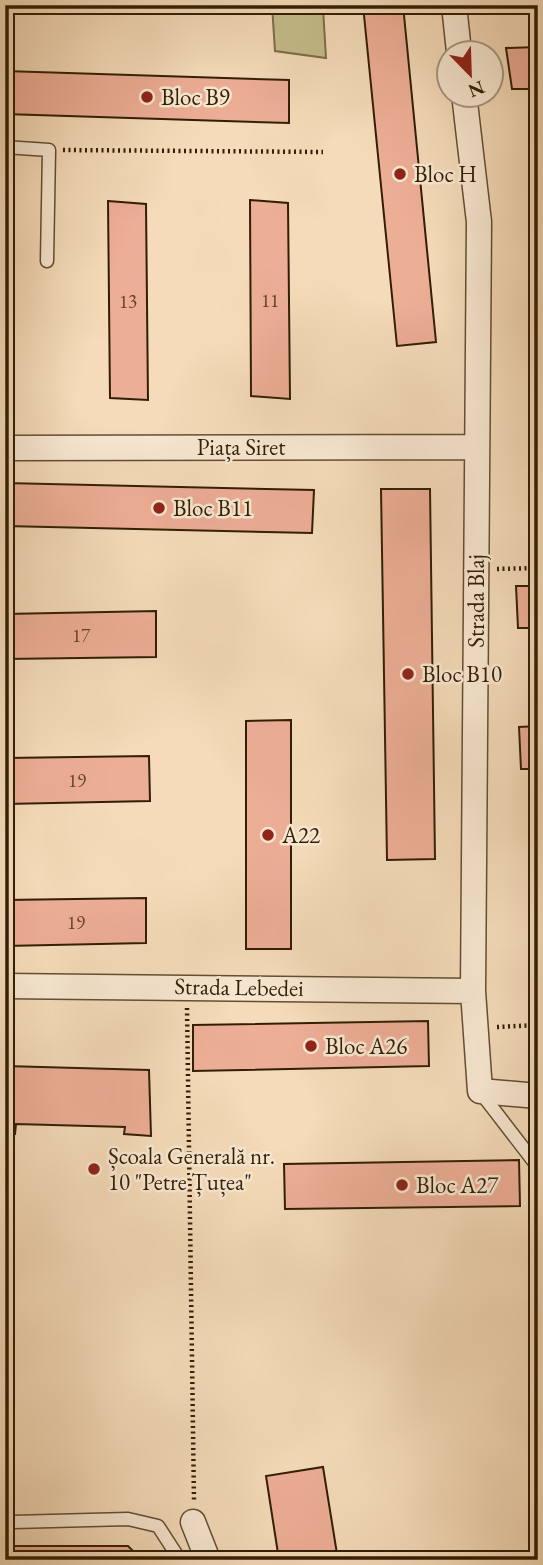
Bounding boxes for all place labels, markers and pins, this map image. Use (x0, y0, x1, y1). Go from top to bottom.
place label: Bloc B9 (161, 82, 230, 112)
marker: Bloc B9 (139, 89, 155, 105)
place label: Bloc H (414, 159, 477, 189)
marker: Bloc H (392, 166, 408, 182)
place label: Bloc B11 (173, 493, 253, 523)
marker: Bloc B11 (151, 500, 167, 516)
place label: Bloc B10 (422, 659, 502, 689)
marker: Bloc B10 (400, 666, 416, 682)
place label: A22 (281, 820, 320, 850)
marker: A22 (260, 827, 276, 843)
place label: Bloc A26 (325, 1031, 407, 1061)
marker: Bloc A26 (303, 1038, 319, 1054)
place label: Școala Generală nr. 10 "Petre Țuțea" (108, 1141, 275, 1197)
marker: Școala Generală nr. 10 "Petre Țuțea" (86, 1161, 102, 1177)
place label: Bloc A27 (416, 1170, 499, 1200)
marker: Bloc A27 (394, 1177, 410, 1193)

